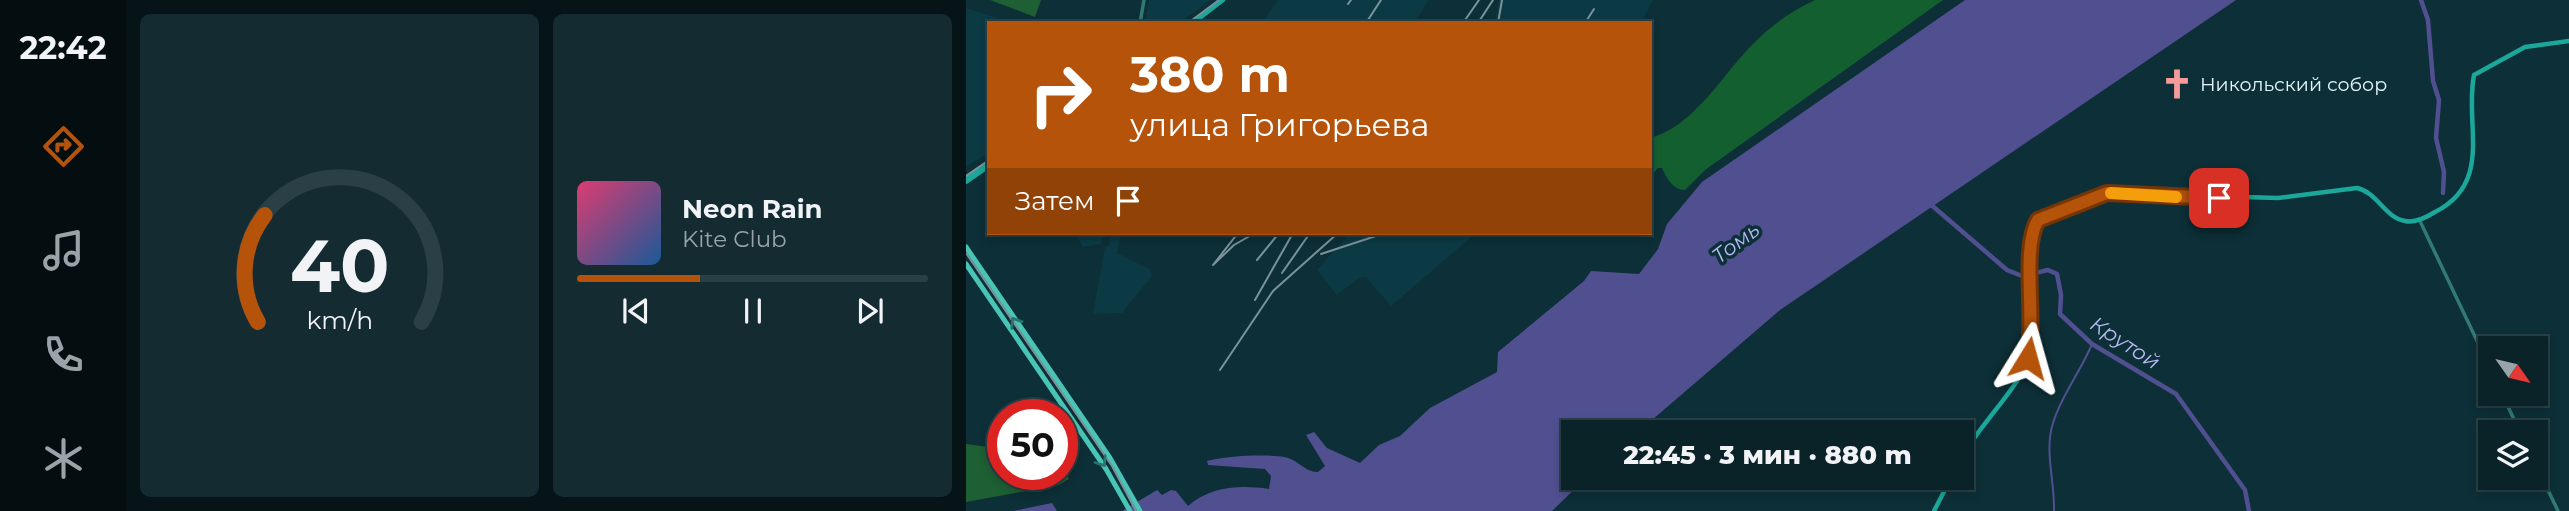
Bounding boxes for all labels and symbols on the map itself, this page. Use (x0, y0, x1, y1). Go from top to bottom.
church icon: Никольский собор (2160, 67, 2194, 101)
place label: Никольский собор (2200, 73, 2387, 96)
pin (2189, 168, 2249, 228)
water label: Томь (1707, 217, 1764, 269)
water label: Крутой (2086, 311, 2165, 374)
one-way arrow (1010, 316, 1023, 329)
position arrow (1991, 321, 2065, 395)
north arrow (2478, 336, 2548, 406)
speed limit sign: 50 (987, 399, 1078, 490)
one-way arrow (1093, 454, 1106, 467)

